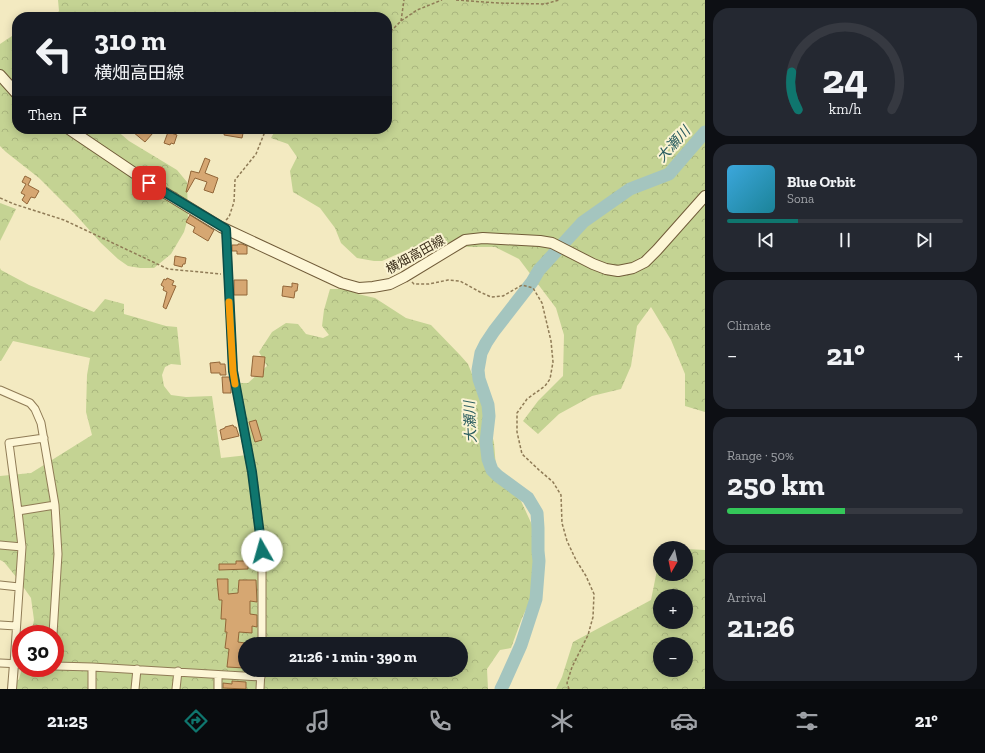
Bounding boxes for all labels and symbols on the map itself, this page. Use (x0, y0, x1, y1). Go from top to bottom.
water label: 大瀬川 (653, 122, 695, 166)
pin (132, 166, 166, 200)
street label: 横畑高田線 (383, 232, 447, 277)
water label: 大瀬川 (461, 399, 480, 443)
position arrow (241, 530, 283, 572)
north arrow (653, 541, 693, 581)
speed limit sign: 30 (12, 625, 64, 677)

